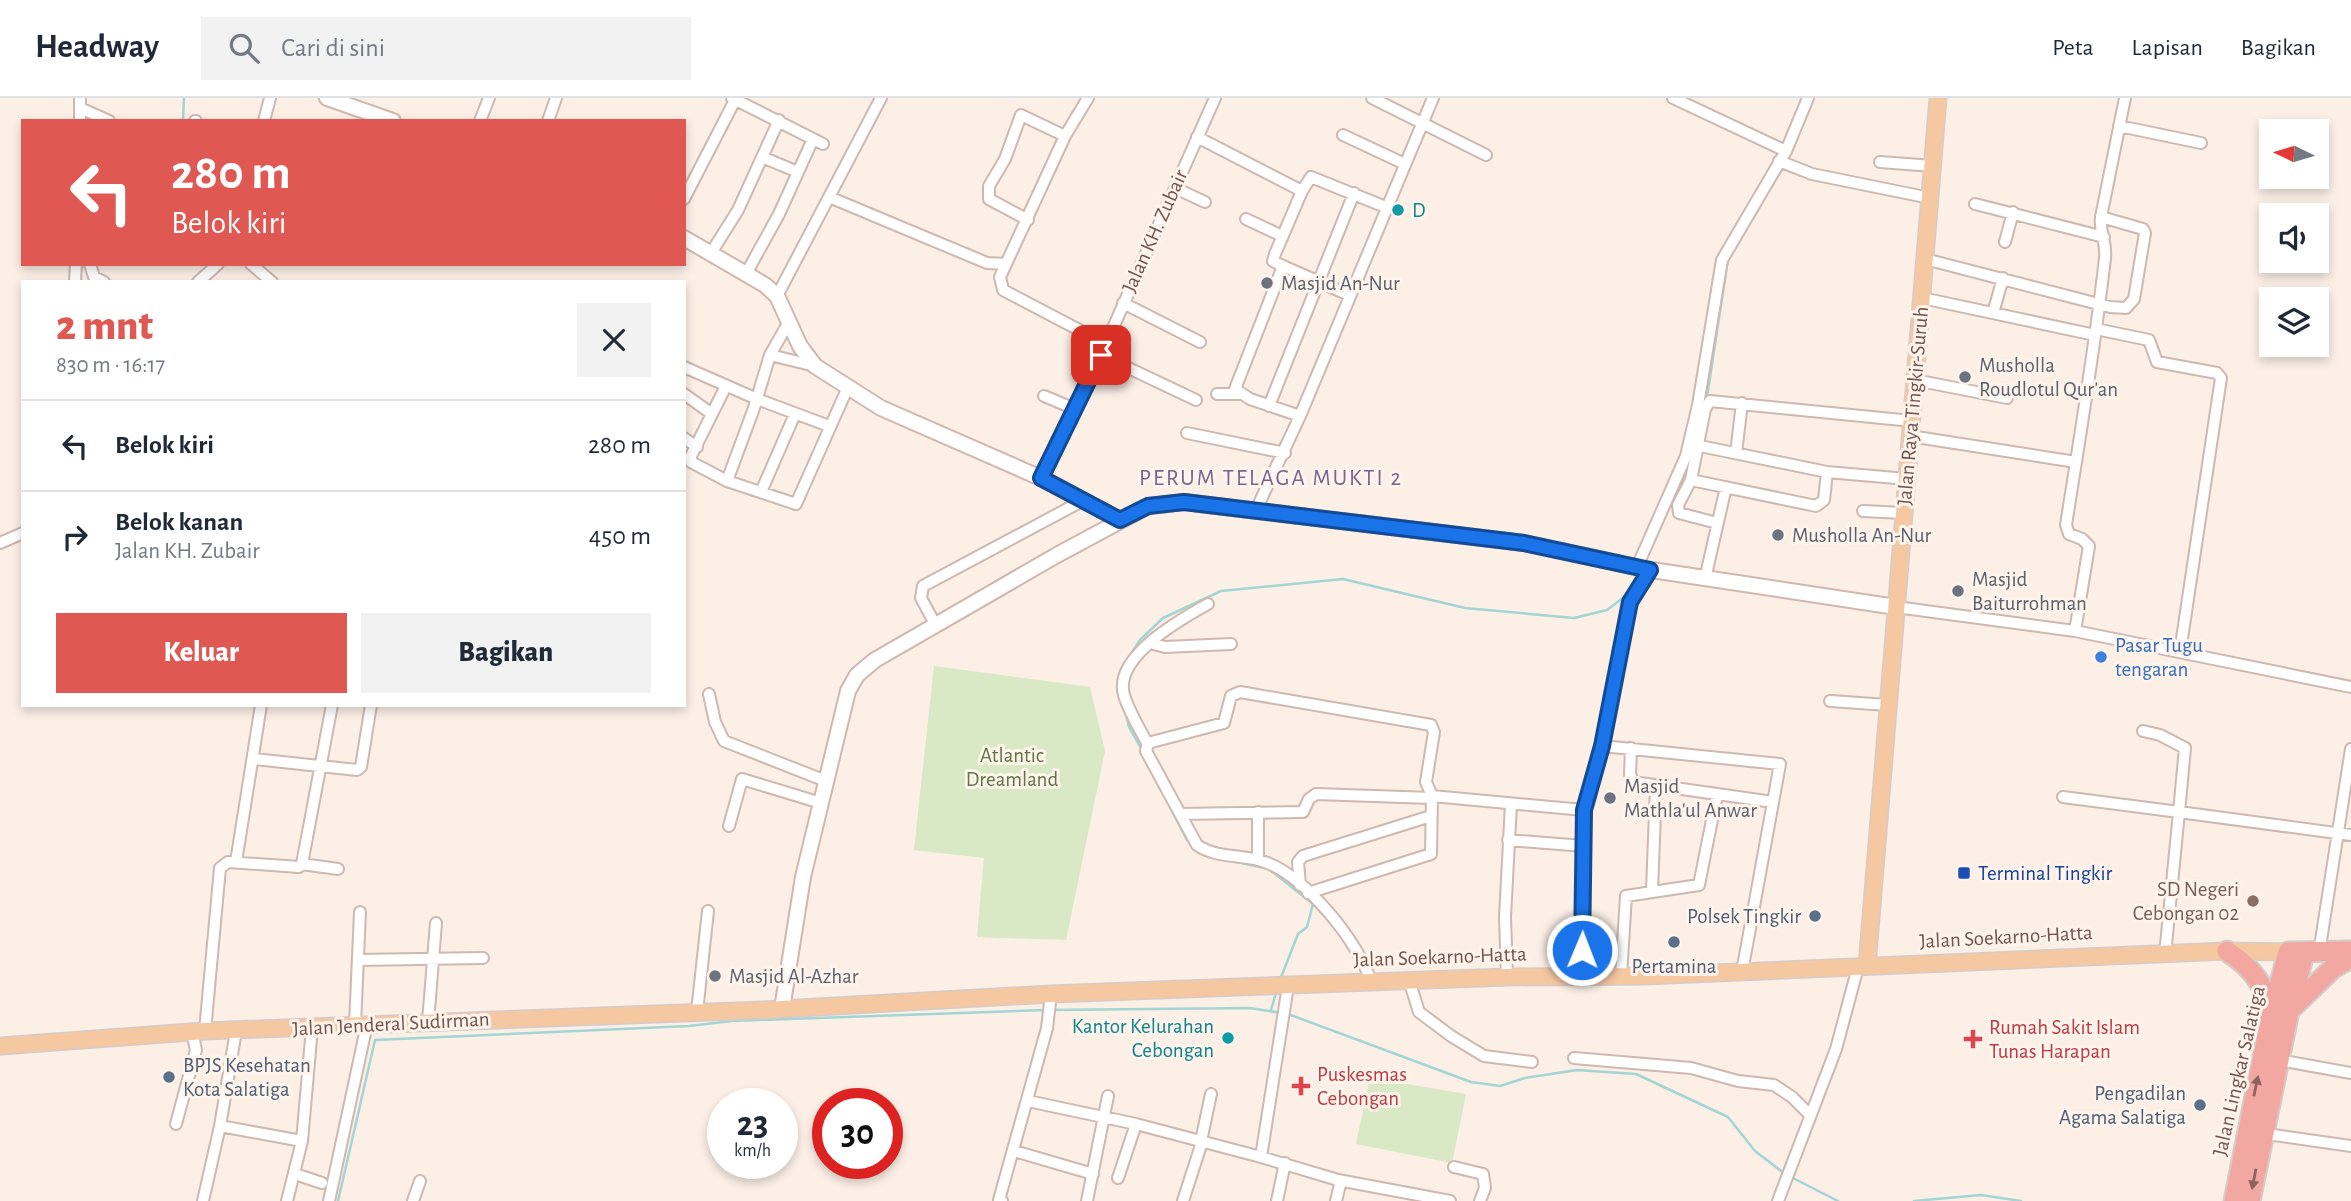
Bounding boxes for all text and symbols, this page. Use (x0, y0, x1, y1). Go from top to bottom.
search box (201, 17, 691, 80)
icon: search (225, 29, 263, 67)
text: Headway (35, 31, 159, 64)
text: Cari di sini (281, 35, 385, 61)
text: Peta (2052, 36, 2094, 60)
text: Lapisan (2132, 36, 2203, 60)
text: Bagikan (2241, 36, 2316, 60)
north arrow (2259, 119, 2329, 189)
map controls (2259, 119, 2329, 357)
icon: left (56, 147, 147, 238)
text: 280 m (171, 149, 291, 198)
street label: Jalan KH. Zubair (1119, 166, 1192, 296)
place label: D (1412, 200, 1426, 221)
marker: D (1390, 202, 1406, 218)
button: sound (2259, 203, 2329, 273)
text: Belok kiri (171, 207, 287, 239)
place label: Masjid An-Nur (1281, 273, 1400, 294)
marker: Masjid An-Nur (1259, 275, 1275, 291)
button: layers (2259, 287, 2329, 357)
button: close (577, 303, 651, 377)
text: 2 mnt (56, 305, 153, 347)
street label: Jalan Raya Tingkir-Suruh (1894, 306, 1932, 506)
pin (1071, 325, 1131, 385)
icon: arrive (1082, 336, 1120, 374)
text: 830 m · 16:17 (56, 354, 165, 377)
place label: Musholla Roudlotul Qur'an (1979, 355, 2118, 400)
marker: Musholla Roudlotul Qur'an (1957, 369, 1973, 385)
icon: left (56, 427, 94, 465)
text: Belok kiri (115, 432, 214, 458)
text: 280 m (588, 432, 651, 458)
district label: PERUM TELAGA MUKTI 2 (1139, 467, 1403, 490)
text: Belok kanan (115, 509, 243, 535)
icon: right (56, 518, 94, 556)
text: 450 m (589, 523, 651, 549)
place label: Musholla An-Nur (1792, 525, 1932, 546)
marker: Musholla An-Nur (1770, 527, 1786, 543)
text: Jalan KH. Zubair (115, 540, 260, 563)
place label: Masjid Baiturrohman (1972, 569, 2087, 614)
marker: Masjid Baiturrohman (1950, 583, 1966, 599)
button: Keluar (56, 613, 347, 693)
button: Bagikan (361, 613, 651, 693)
place label: Pasar Tugu tengaran (2115, 635, 2203, 680)
marker: Pasar Tugu tengaran (2093, 649, 2109, 665)
park label: Atlantic Dreamland (966, 745, 1058, 790)
place label: Masjid Mathla'ul Anwar (1624, 776, 1757, 821)
marker: Masjid Mathla'ul Anwar (1602, 790, 1618, 806)
place label: Terminal Tingkir (1978, 863, 2113, 884)
marker: Terminal Tingkir (1956, 865, 1972, 881)
place label: SD Negeri Cebongan 02 (2133, 879, 2239, 924)
marker: SD Negeri Cebongan 02 (2245, 893, 2261, 909)
place label: Polsek Tingkir (1687, 906, 1801, 927)
marker: Polsek Tingkir (1807, 908, 1823, 924)
position arrow (1545, 913, 1619, 987)
street label: Jalan Soekarno-Hatta (1919, 922, 2093, 952)
marker: Pertamina (1666, 934, 1682, 950)
street label: Jalan Soekarno-Hatta (1353, 943, 1527, 971)
place label: Pertamina (1631, 956, 1717, 977)
place label: Masjid Al-Azhar (729, 966, 859, 987)
marker: Masjid Al-Azhar (707, 968, 723, 984)
street label: Jalan Lingkar Salatiga (2209, 984, 2269, 1158)
street label: Jalan Jenderal Sudirman (292, 1008, 490, 1040)
place label: Kantor Kelurahan Cebongan (1072, 1016, 1214, 1061)
place label: Rumah Sakit Islam Tunas Harapan (1989, 1017, 2140, 1062)
marker: Rumah Sakit Islam Tunas Harapan (1963, 1029, 1983, 1049)
marker: Kantor Kelurahan Cebongan (1220, 1030, 1236, 1046)
place label: BPJS Kesehatan Kota Salatiga (183, 1055, 311, 1100)
place label: Puskesmas Cebongan (1317, 1064, 1407, 1109)
marker: BPJS Kesehatan Kota Salatiga (161, 1069, 177, 1085)
one-way arrow (2251, 1075, 2262, 1097)
marker: Puskesmas Cebongan (1291, 1076, 1311, 1096)
place label: Pengadilan Agama Salatiga (2059, 1083, 2186, 1128)
speed limit sign: 30 (812, 1088, 903, 1179)
marker: Pengadilan Agama Salatiga (2192, 1097, 2208, 1113)
text: 23 (737, 1107, 768, 1142)
text: km/h (734, 1142, 771, 1160)
one-way arrow (2248, 1168, 2259, 1190)

